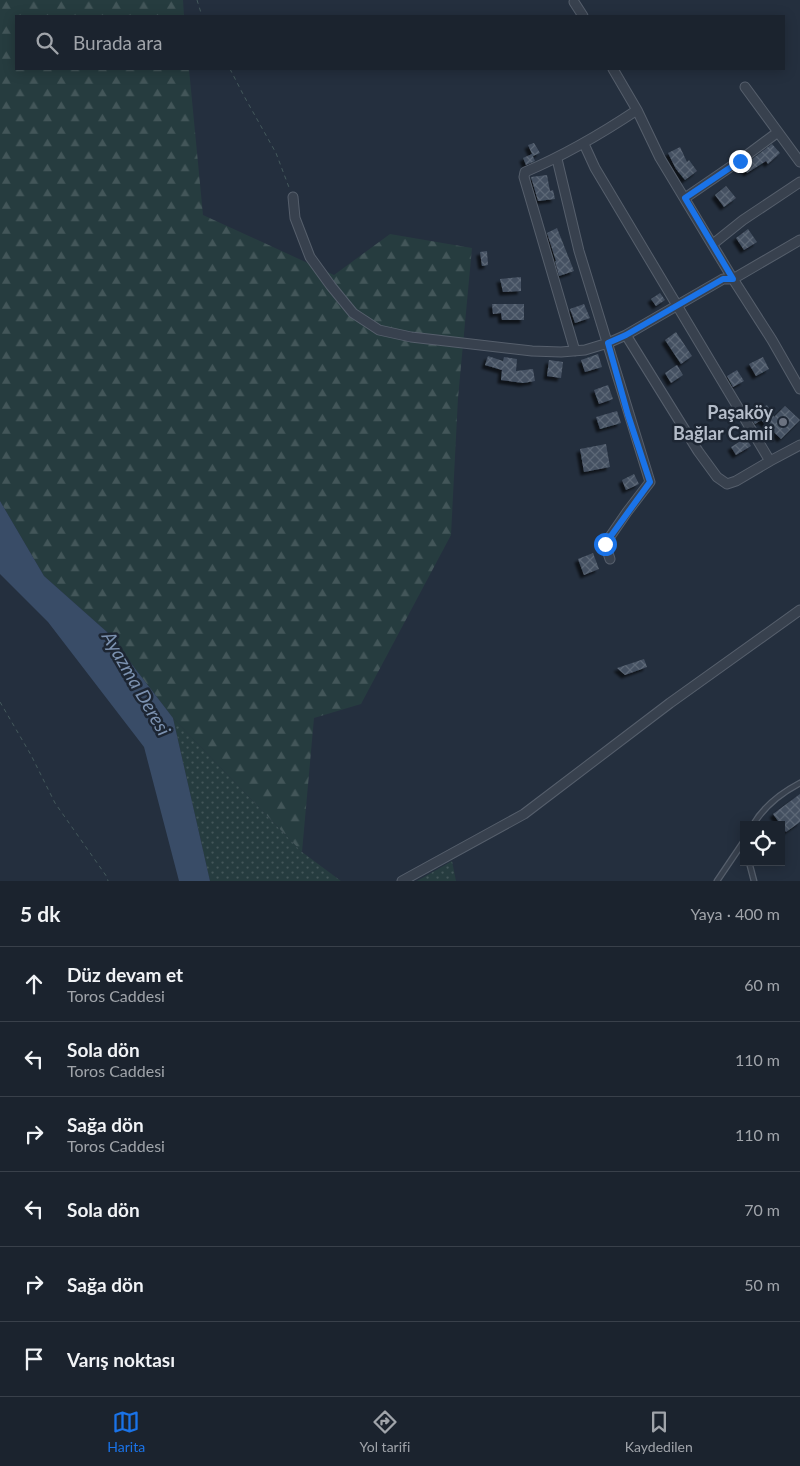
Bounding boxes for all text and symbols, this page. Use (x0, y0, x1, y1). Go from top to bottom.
search box (15, 15, 785, 70)
icon: search (33, 29, 61, 57)
text: Burada ara (73, 31, 162, 54)
route end (729, 150, 752, 173)
place label: Paşaköy Bağlar Camii (673, 401, 773, 444)
marker: Paşaköy Bağlar Camii (777, 416, 789, 428)
route start (594, 533, 617, 556)
water label: Ayazma Deresi (97, 626, 176, 740)
map controls (740, 821, 785, 866)
button: locate (740, 821, 785, 866)
text: 5 dk (20, 901, 60, 926)
text: Yaya · 400 m (691, 904, 780, 923)
text: Düz devam et (67, 963, 183, 986)
icon: ahead (20, 970, 48, 998)
text: 60 m (744, 975, 780, 994)
text: Toros Caddesi (67, 986, 165, 1005)
text: Sola dön (67, 1038, 140, 1061)
icon: left (20, 1045, 48, 1073)
text: 110 m (735, 1050, 780, 1069)
text: Toros Caddesi (67, 1061, 165, 1080)
text: Sağa dön (67, 1113, 144, 1136)
icon: right (20, 1120, 48, 1148)
text: 110 m (735, 1125, 780, 1144)
text: Toros Caddesi (67, 1136, 165, 1155)
icon: left (20, 1195, 48, 1223)
text: Sola dön (67, 1198, 140, 1221)
text: 70 m (744, 1200, 780, 1219)
icon: right (20, 1270, 48, 1298)
text: Sağa dön (67, 1273, 144, 1296)
text: 50 m (744, 1275, 780, 1294)
icon: arrive (20, 1345, 48, 1373)
text: Varış noktası (67, 1348, 175, 1371)
tab: Harita (107, 1408, 145, 1455)
tab: Yol tarifi (360, 1408, 410, 1455)
tab: Kaydedilen (625, 1408, 693, 1455)

